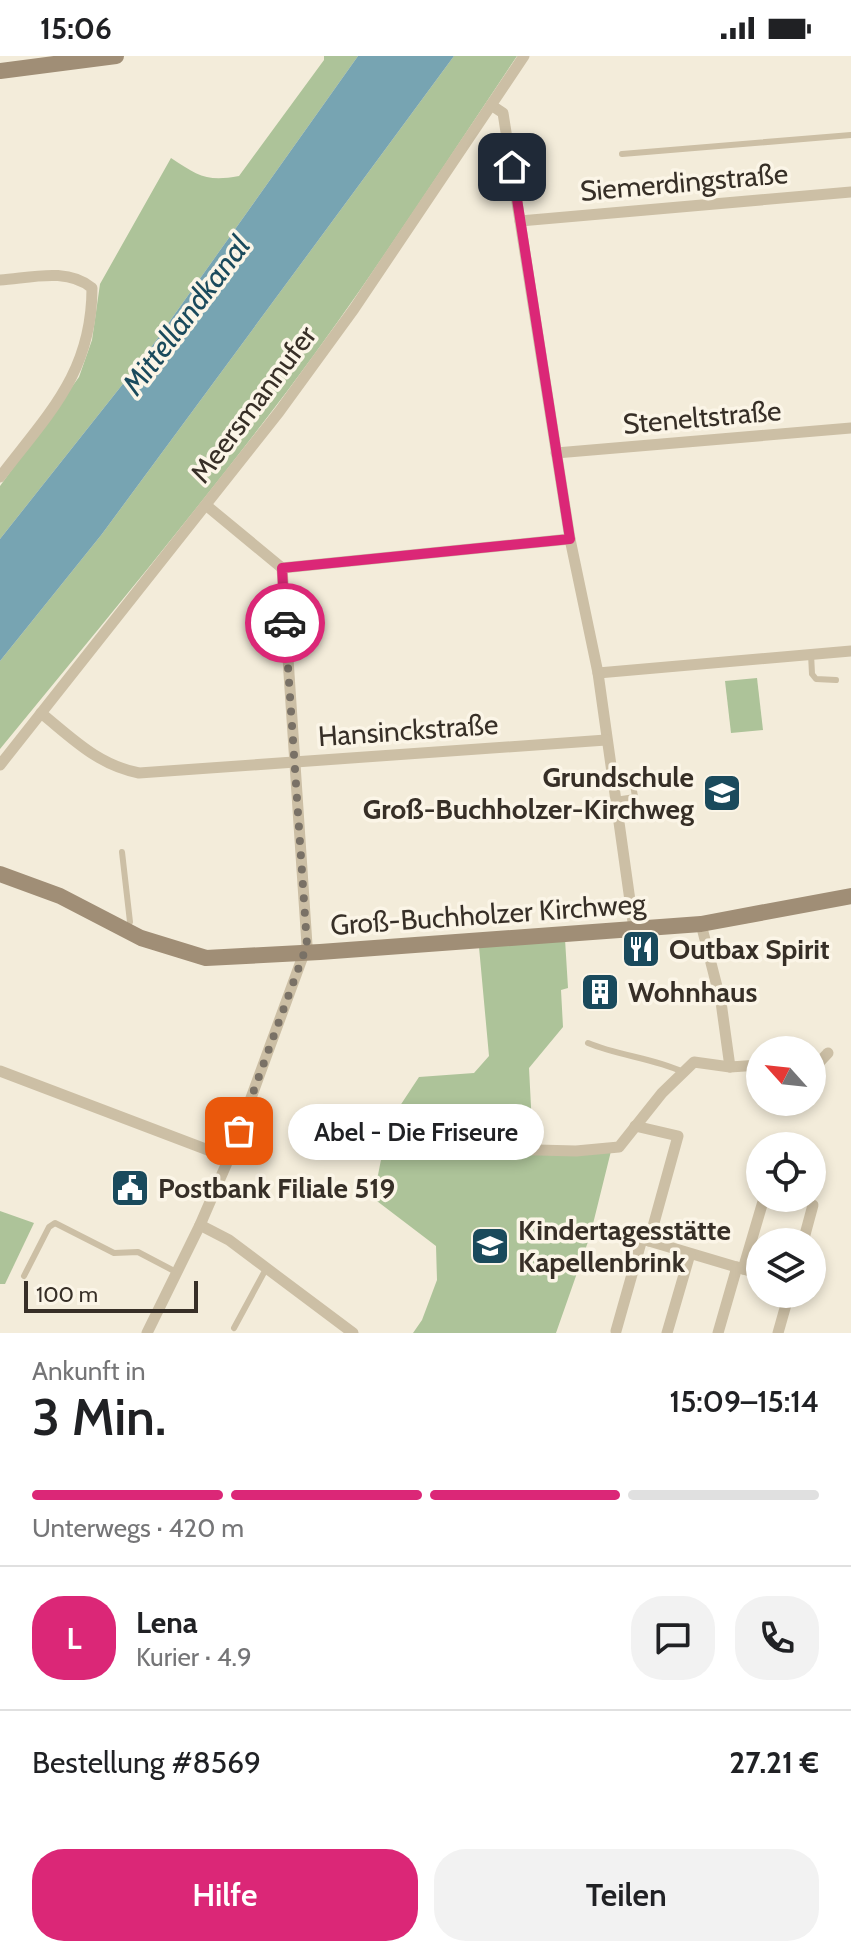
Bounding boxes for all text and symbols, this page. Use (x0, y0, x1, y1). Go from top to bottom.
text: 15:06 (40, 10, 112, 47)
pin (478, 133, 546, 201)
icon: home (490, 145, 534, 189)
street label: Siemerdingstraße (579, 156, 789, 208)
water label: Mittellandkanal (114, 228, 258, 403)
street label: Meersmannufer (183, 319, 323, 489)
street label: Steneltstraße (621, 393, 783, 441)
courier (245, 583, 325, 663)
icon: car (263, 601, 307, 645)
street label: Hansinckstraße (317, 707, 499, 753)
place label: Grundschule Groß-Buchholzer-Kirchweg (363, 760, 694, 826)
school or university icon: Grundschule Groß-Buchholzer-Kirchweg (701, 772, 743, 814)
street label: Groß-Buchholzer Kirchweg (329, 886, 648, 942)
restaurant icon: Outbax Spirit (620, 928, 662, 970)
place label: Outbax Spirit (669, 932, 830, 966)
building icon: Wohnhaus (579, 971, 621, 1013)
place label: Wohnhaus (628, 975, 757, 1009)
north arrow (746, 1036, 826, 1116)
map controls (746, 1036, 826, 1308)
pin (205, 1097, 273, 1165)
callout: Abel - Die Friseure (287, 1103, 543, 1159)
icon: bag (217, 1109, 261, 1153)
text: Abel - Die Friseure (314, 1116, 518, 1148)
button: locate (746, 1132, 826, 1212)
public building icon: Postbank Filiale 519 (109, 1167, 151, 1209)
place label: Postbank Filiale 519 (158, 1171, 395, 1205)
place label: Kindertagesstätte Kapellenbrink (518, 1213, 731, 1279)
school or university icon: Kindertagesstätte Kapellenbrink (469, 1225, 511, 1267)
button: layers (746, 1228, 826, 1308)
scale bar (24, 1277, 198, 1313)
text: 100 m (36, 1281, 98, 1308)
text: Ankunft in (32, 1355, 146, 1387)
text: 15:09–15:14 (670, 1383, 819, 1420)
text: 3 Min. (32, 1385, 166, 1448)
text: Unterwegs · 420 m (32, 1512, 244, 1544)
button: chat (631, 1596, 715, 1680)
button: phone (735, 1596, 819, 1680)
text: Lena (136, 1604, 198, 1641)
text: L (66, 1620, 82, 1657)
text: Kurier · 4.9 (136, 1641, 252, 1673)
text: Bestellung #8569 (32, 1744, 261, 1781)
text: 27.21 € (729, 1744, 819, 1781)
button: Hilfe (32, 1849, 418, 1941)
button: Teilen (434, 1849, 819, 1941)

